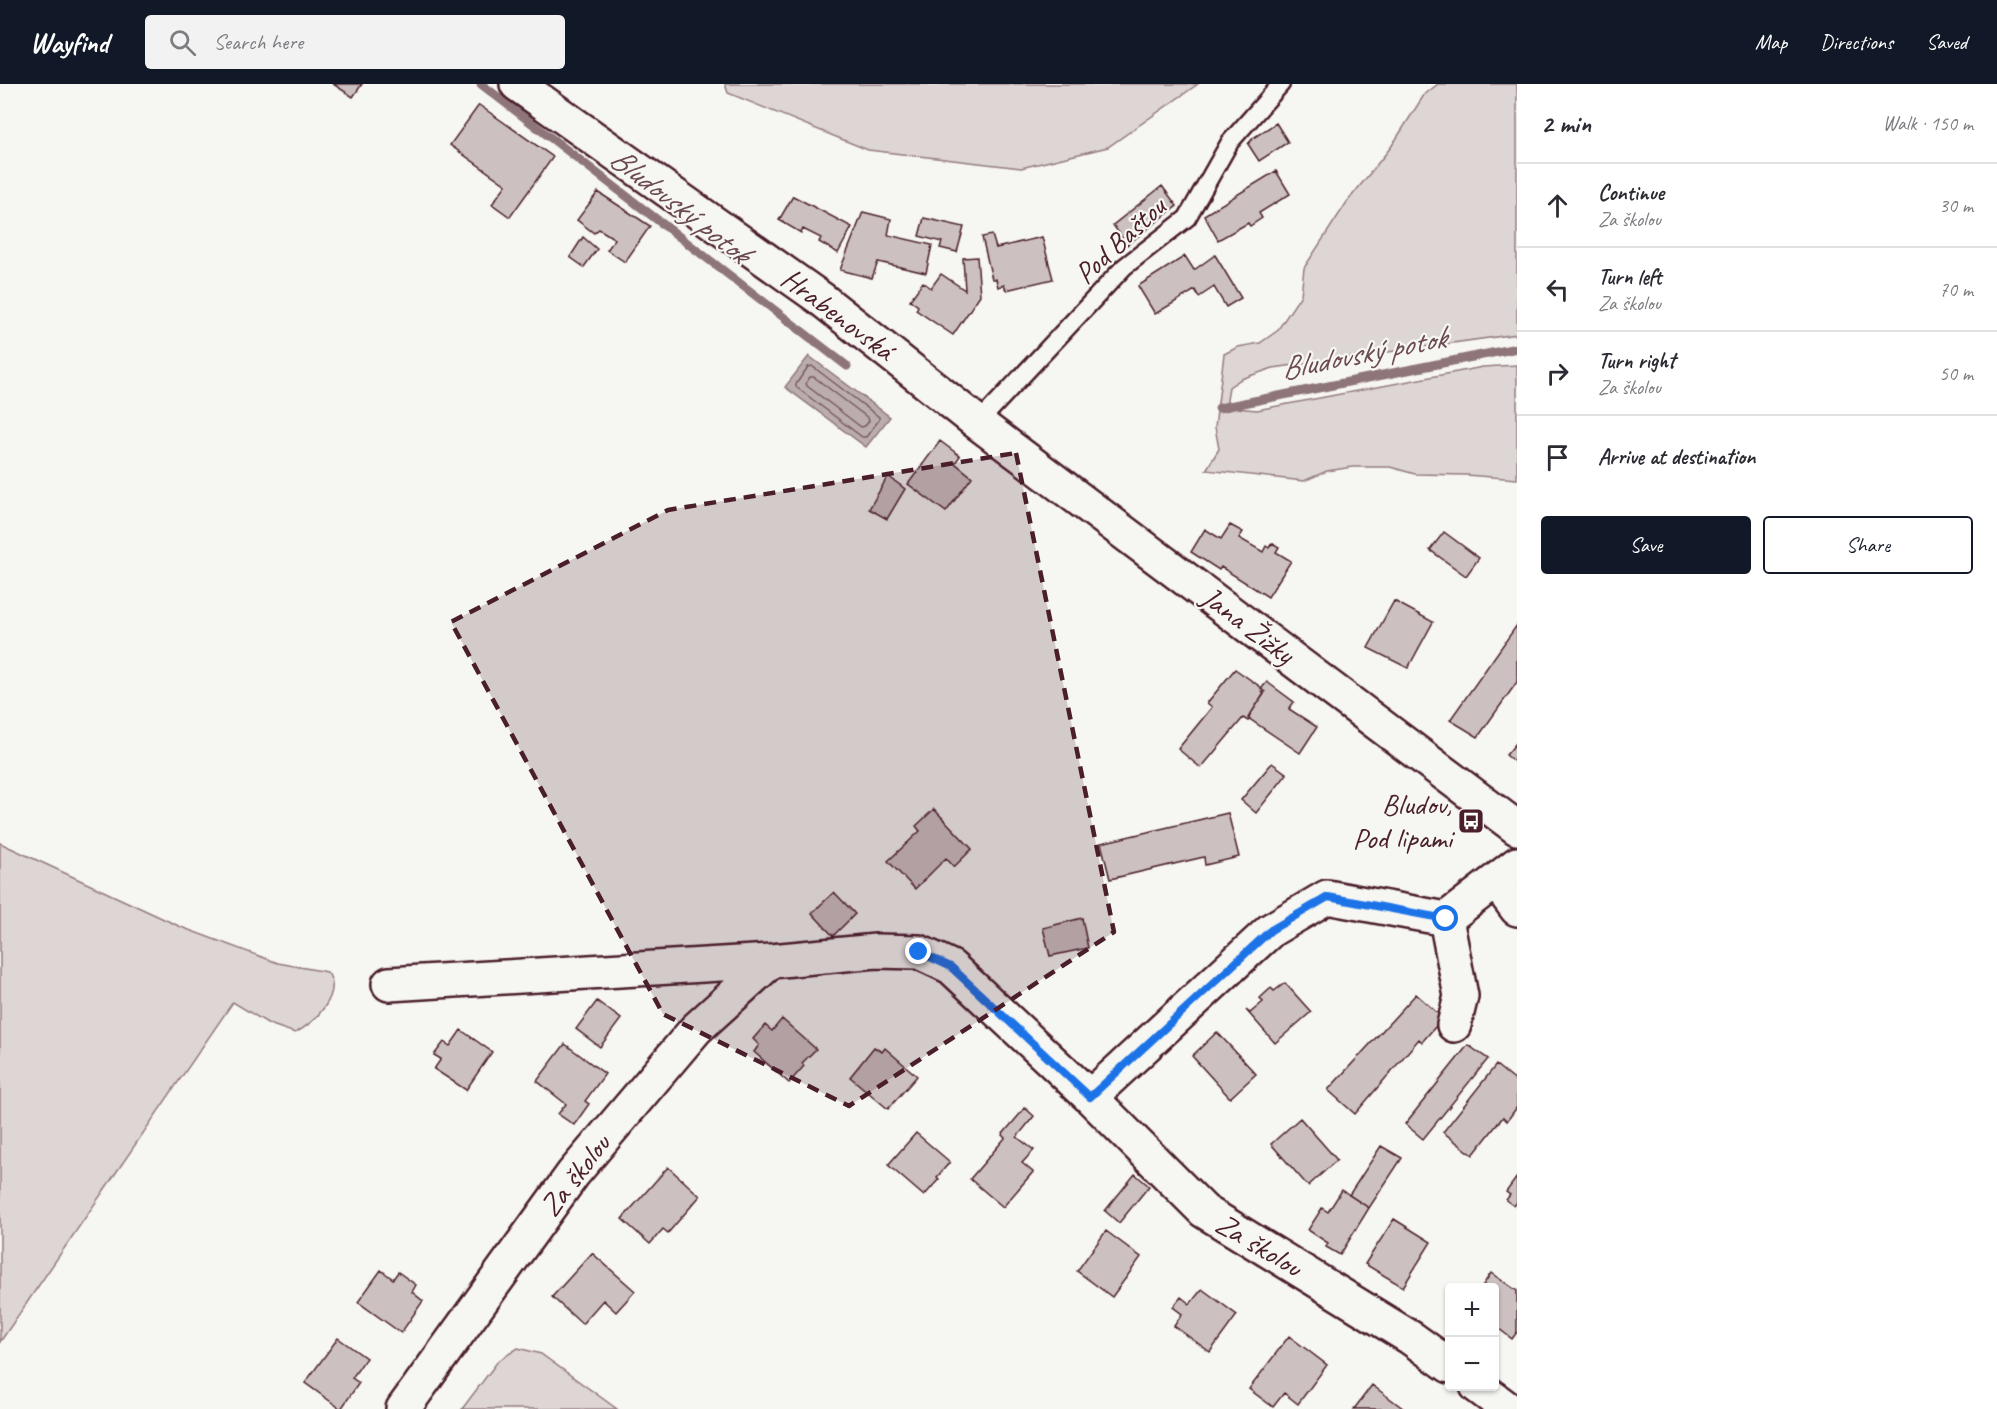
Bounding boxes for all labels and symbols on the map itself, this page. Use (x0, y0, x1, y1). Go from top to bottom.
water label: Bludovský potok (602, 137, 763, 276)
street label: Pod Baštou (1066, 187, 1175, 292)
street label: Hrabenovská (774, 259, 904, 371)
water label: Bludovský potok (1277, 316, 1455, 389)
street label: Jana Žižky (1192, 577, 1303, 673)
place label: Bludov, Pod lipami (1353, 785, 1455, 857)
bus stop icon: Bludov, Pod lipami (1456, 806, 1486, 836)
route start (1432, 905, 1458, 931)
route end (905, 938, 931, 964)
street label: Za školou (531, 1125, 620, 1224)
street label: Za školou (1209, 1204, 1311, 1287)

